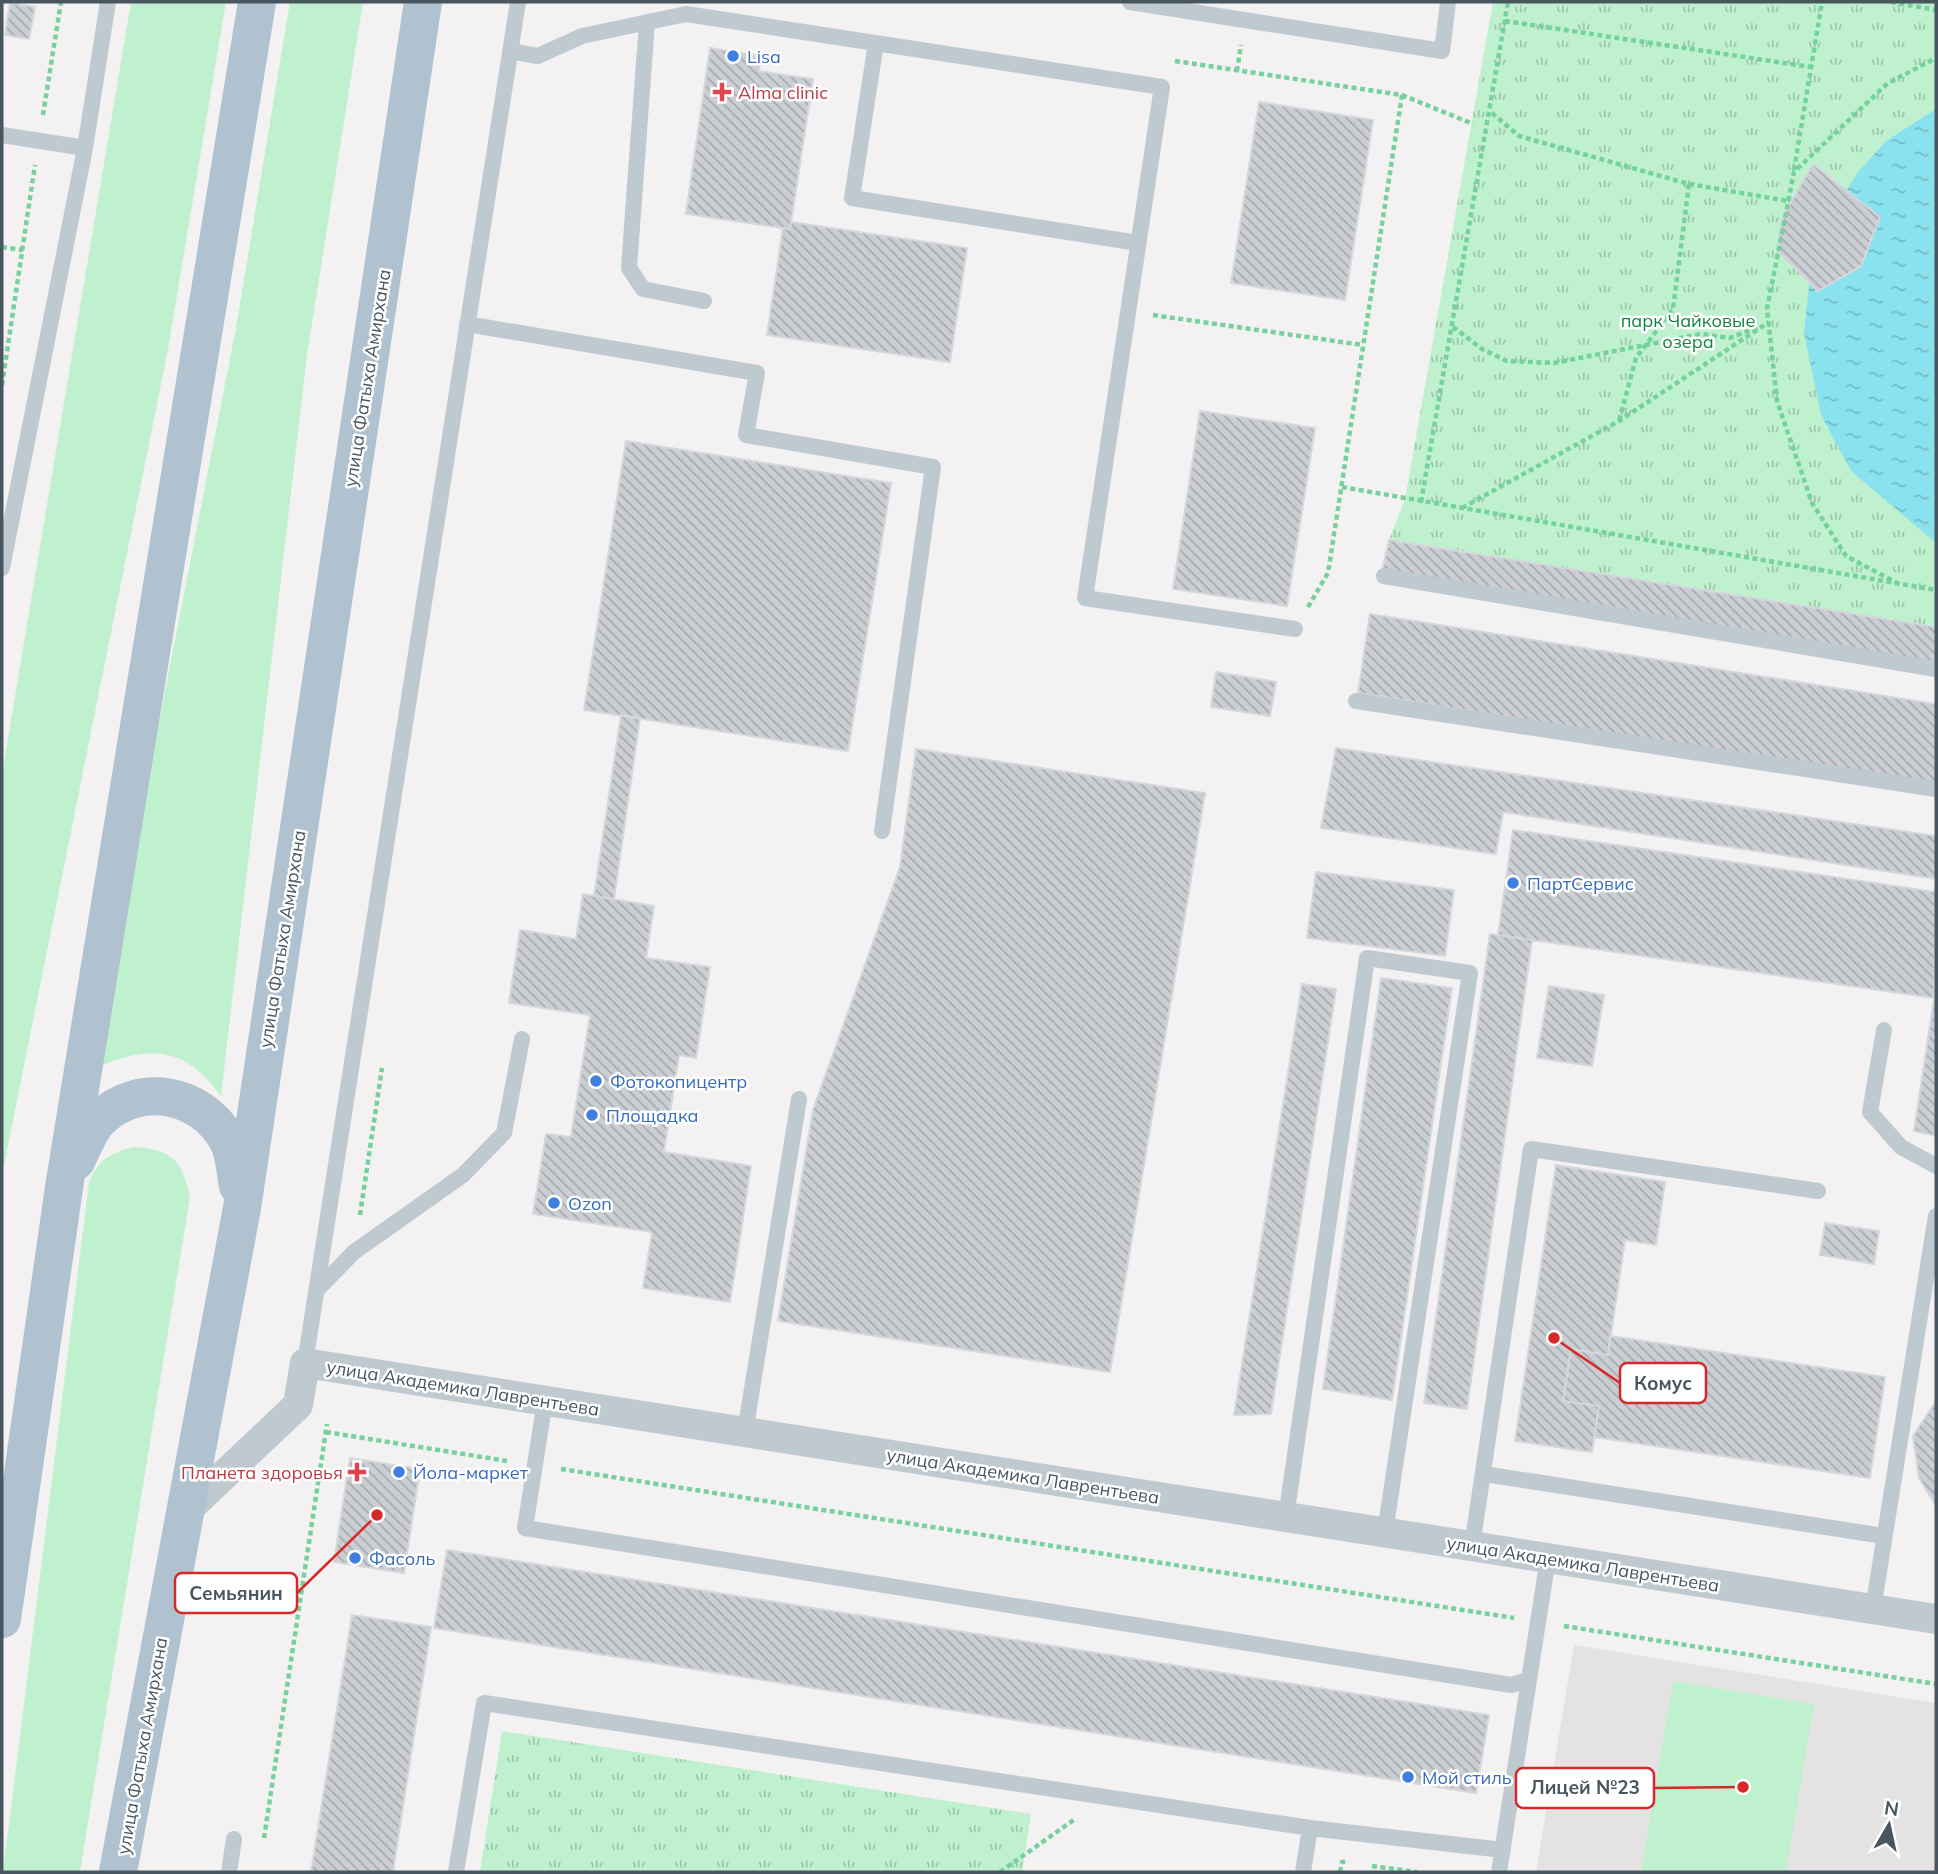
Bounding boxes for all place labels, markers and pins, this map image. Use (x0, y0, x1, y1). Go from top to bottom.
place label: Lisa (747, 45, 781, 68)
marker: Lisa (725, 48, 741, 64)
place label: Alma clinic (738, 81, 828, 104)
marker: Alma clinic (712, 82, 732, 102)
place label: ПартСервис (1527, 872, 1634, 895)
marker: ПартСервис (1505, 875, 1521, 891)
place label: Фотокопицентр (610, 1070, 747, 1093)
marker: Фотокопицентр (588, 1073, 604, 1089)
place label: Площадка (606, 1104, 699, 1127)
marker: Площадка (584, 1107, 600, 1123)
place label: Ozon (568, 1192, 612, 1215)
marker: Ozon (546, 1195, 562, 1211)
callout: Комус (1620, 1363, 1706, 1403)
place label: Планета здоровья (181, 1461, 343, 1484)
place label: Йола-маркет (413, 1461, 529, 1484)
marker: Планета здоровья (349, 1464, 365, 1480)
marker: Йола-маркет (391, 1464, 407, 1480)
place label: Фасоль (369, 1547, 436, 1570)
marker: Фасоль (347, 1550, 363, 1566)
callout: Семьянин (175, 1573, 297, 1613)
place label: Мой стиль (1422, 1766, 1512, 1789)
callout: Лицей №23 (1516, 1768, 1654, 1808)
marker: Мой стиль (1400, 1769, 1416, 1785)

